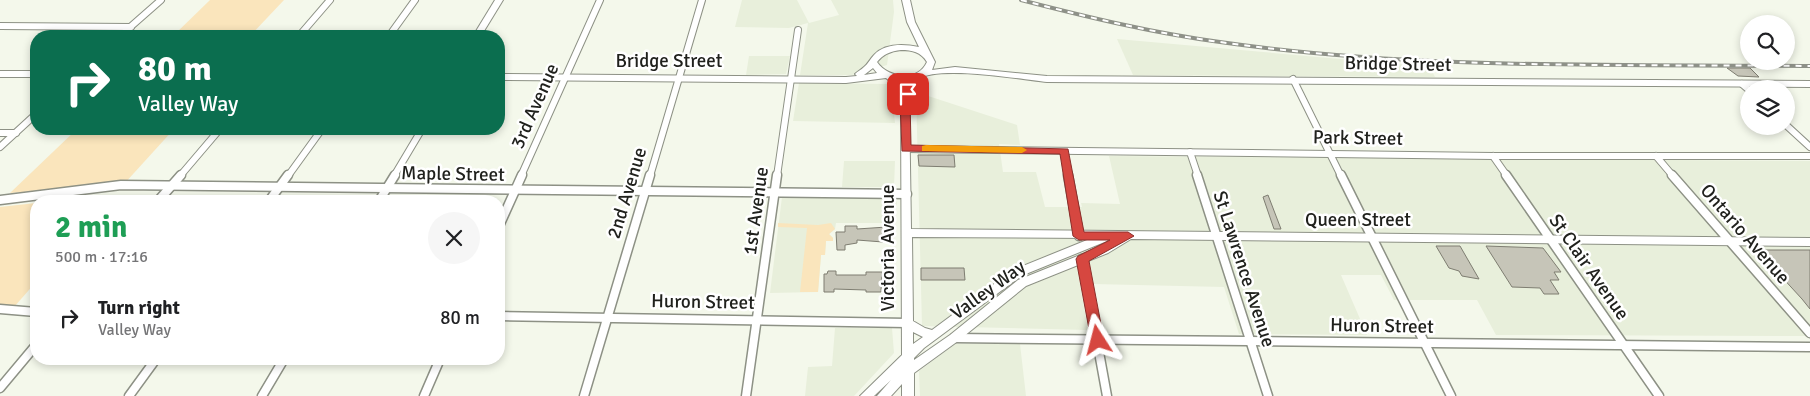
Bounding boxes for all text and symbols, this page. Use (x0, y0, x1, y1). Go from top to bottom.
map controls (1740, 15, 1795, 135)
button: search (1740, 15, 1795, 70)
text: 80 m (138, 47, 212, 90)
street label: Bridge Street (616, 49, 723, 73)
icon: right (55, 50, 120, 115)
street label: Bridge Street (1344, 51, 1452, 77)
street label: 3rd Avenue (506, 60, 564, 152)
pin (887, 73, 929, 115)
icon: arrive (894, 80, 922, 108)
button: layers (1740, 80, 1795, 135)
text: Valley Way (138, 90, 238, 117)
street label: Park Street (1313, 125, 1404, 151)
street label: 2nd Avenue (602, 144, 652, 242)
street label: Maple Street (401, 161, 505, 187)
street label: 1st Avenue (738, 165, 774, 257)
street label: Ontario Avenue (1695, 179, 1795, 289)
street label: Victoria Avenue (876, 184, 900, 312)
street label: St Lawrence Avenue (1207, 188, 1281, 350)
street label: Queen Street (1305, 208, 1411, 232)
text: 2 min (55, 209, 127, 246)
street label: St Clair Avenue (1544, 209, 1634, 325)
button: close (428, 212, 480, 264)
text: 500 m · 17:16 (55, 247, 148, 267)
street label: Valley Way (946, 255, 1030, 325)
street label: Huron Street (651, 289, 755, 315)
text: Turn right (98, 296, 180, 320)
icon: right (55, 304, 83, 332)
text: 80 m (440, 306, 480, 330)
position arrow (1071, 313, 1123, 365)
street label: Huron Street (1330, 313, 1434, 339)
text: Valley Way (98, 320, 171, 340)

